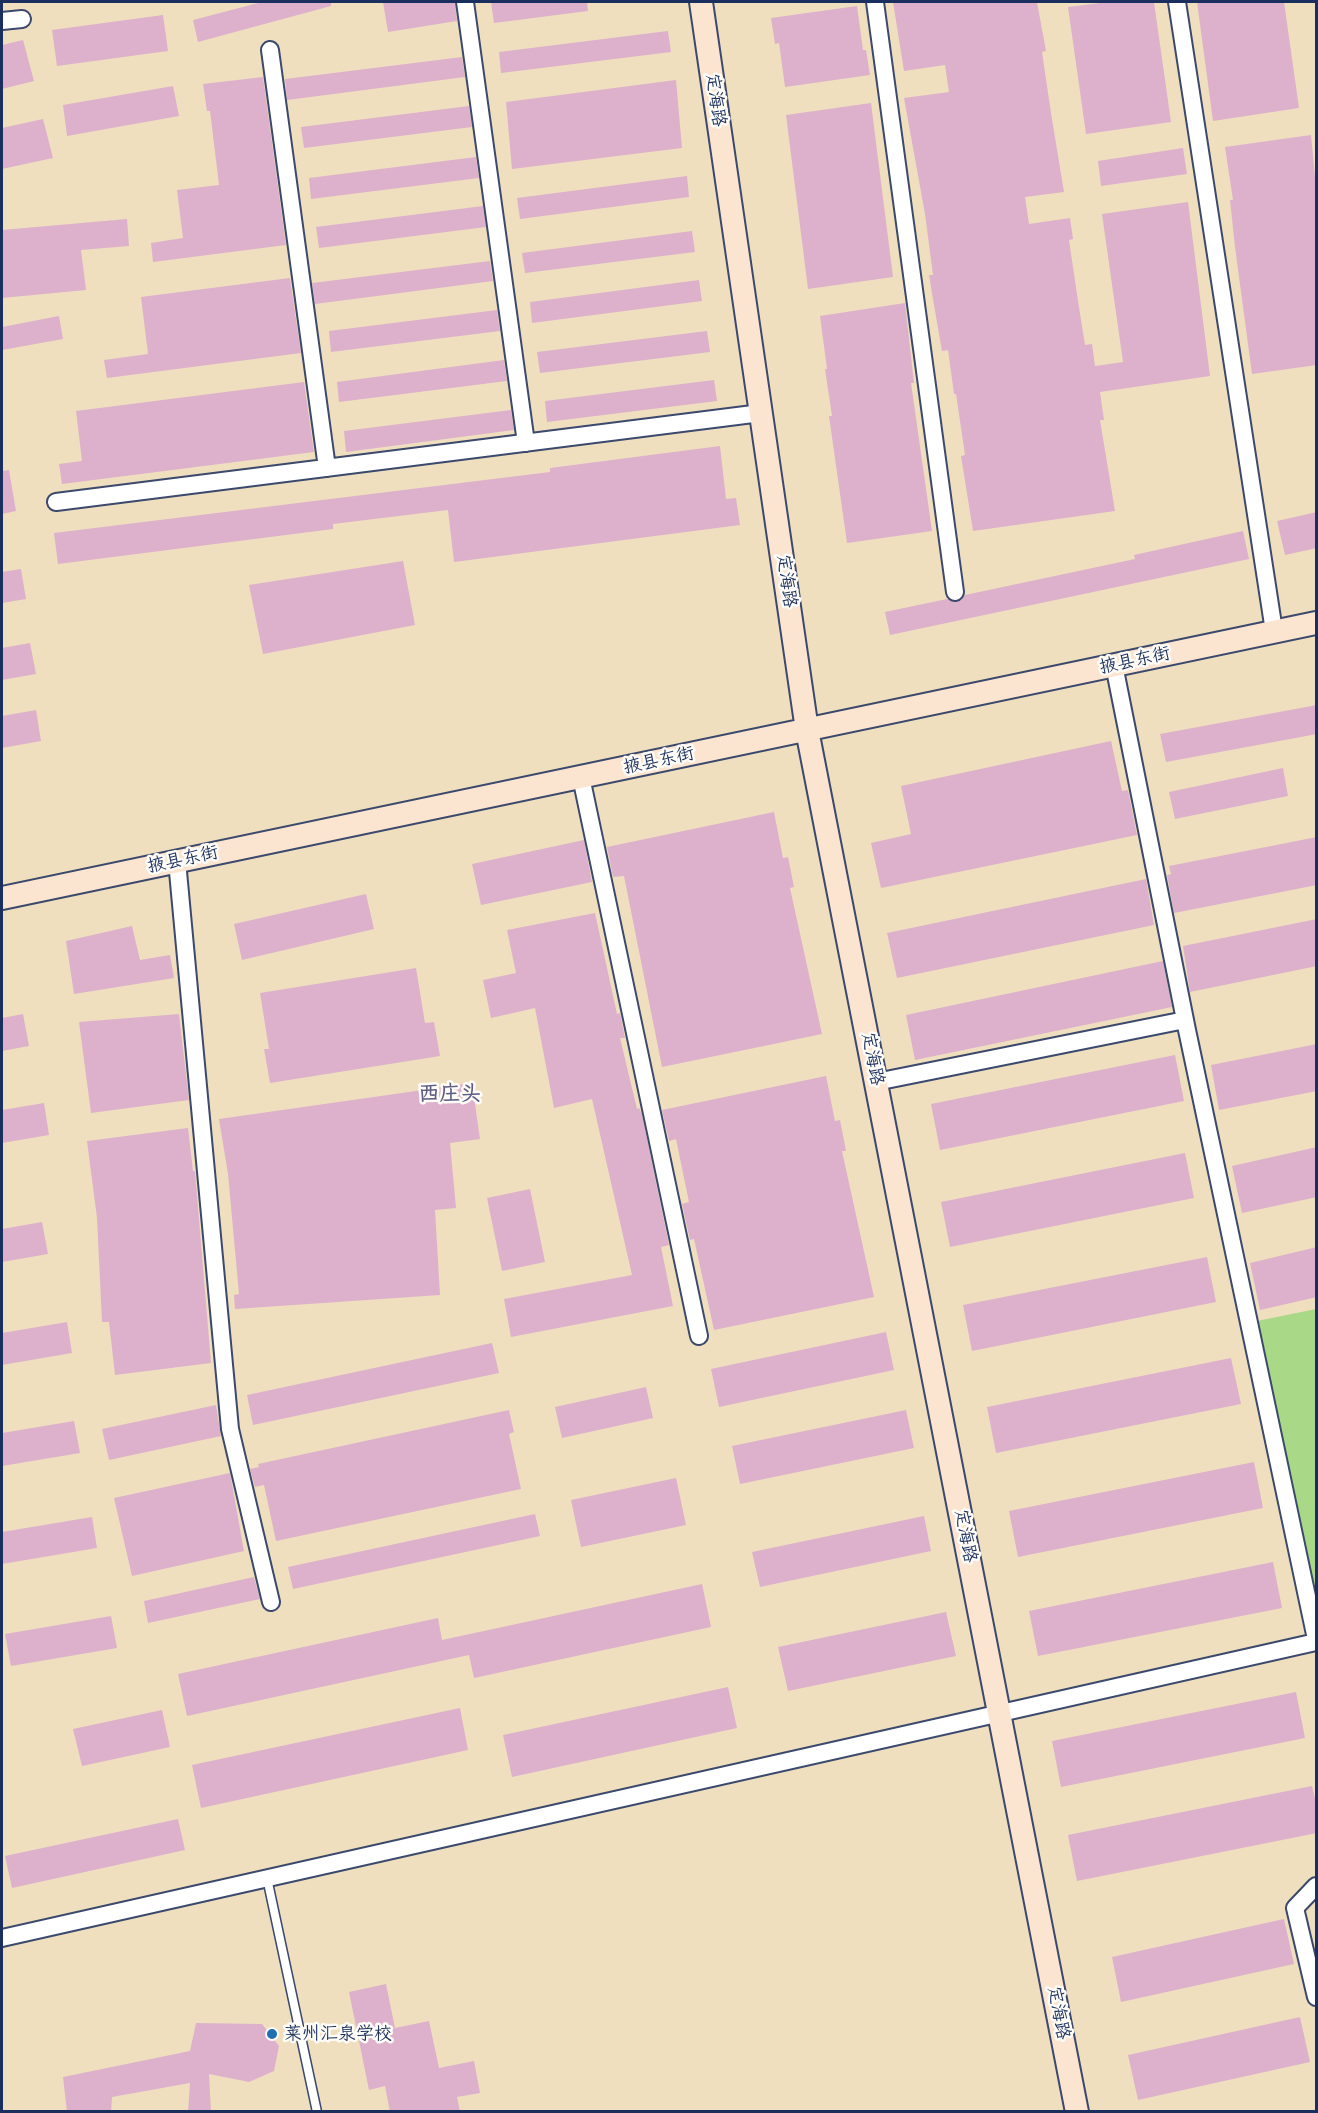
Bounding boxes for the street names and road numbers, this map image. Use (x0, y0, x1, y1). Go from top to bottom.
street label: 定海路 (701, 72, 729, 128)
street label: 定海路 (772, 553, 800, 609)
street label: 掖县东街 (1098, 643, 1172, 679)
street label: 掖县东街 (622, 743, 696, 779)
street label: 掖县东街 (146, 842, 220, 878)
street label: 定海路 (856, 1030, 888, 1088)
street label: 定海路 (949, 1507, 981, 1565)
street label: 定海路 (1042, 1984, 1074, 2042)

